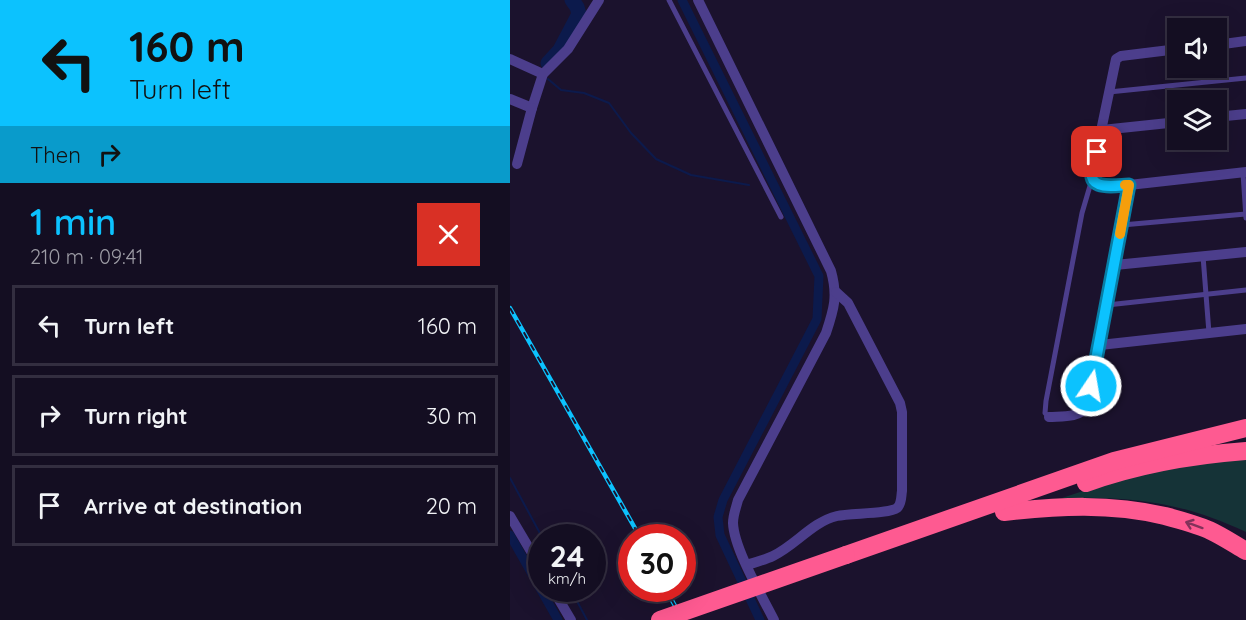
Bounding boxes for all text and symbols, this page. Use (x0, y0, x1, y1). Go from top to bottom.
map controls (1167, 18, 1227, 150)
button: sound (1167, 18, 1227, 78)
text: 160 m (129, 20, 245, 73)
icon: left (30, 24, 108, 102)
text: Turn left (129, 72, 231, 106)
button: layers (1167, 90, 1227, 150)
pin (1071, 126, 1122, 177)
icon: arrive (1080, 135, 1113, 168)
icon: right (93, 138, 126, 171)
text: Then (30, 141, 81, 169)
text: 1 min (30, 199, 116, 244)
button: close (417, 203, 480, 266)
text: 210 m · 09:41 (30, 244, 144, 269)
icon: left (33, 309, 66, 342)
text: Turn left (84, 312, 174, 340)
text: 160 m (418, 312, 477, 340)
position arrow (1059, 354, 1123, 418)
icon: right (33, 399, 66, 432)
text: Turn right (84, 402, 188, 430)
text: 30 m (426, 402, 477, 430)
icon: arrive (33, 489, 66, 522)
text: Arrive at destination (84, 492, 302, 520)
text: 20 m (426, 492, 477, 520)
one-way arrow (1185, 518, 1204, 529)
speed limit sign: 30 (618, 524, 696, 602)
text: 24 (550, 537, 584, 575)
text: km/h (548, 569, 586, 588)

